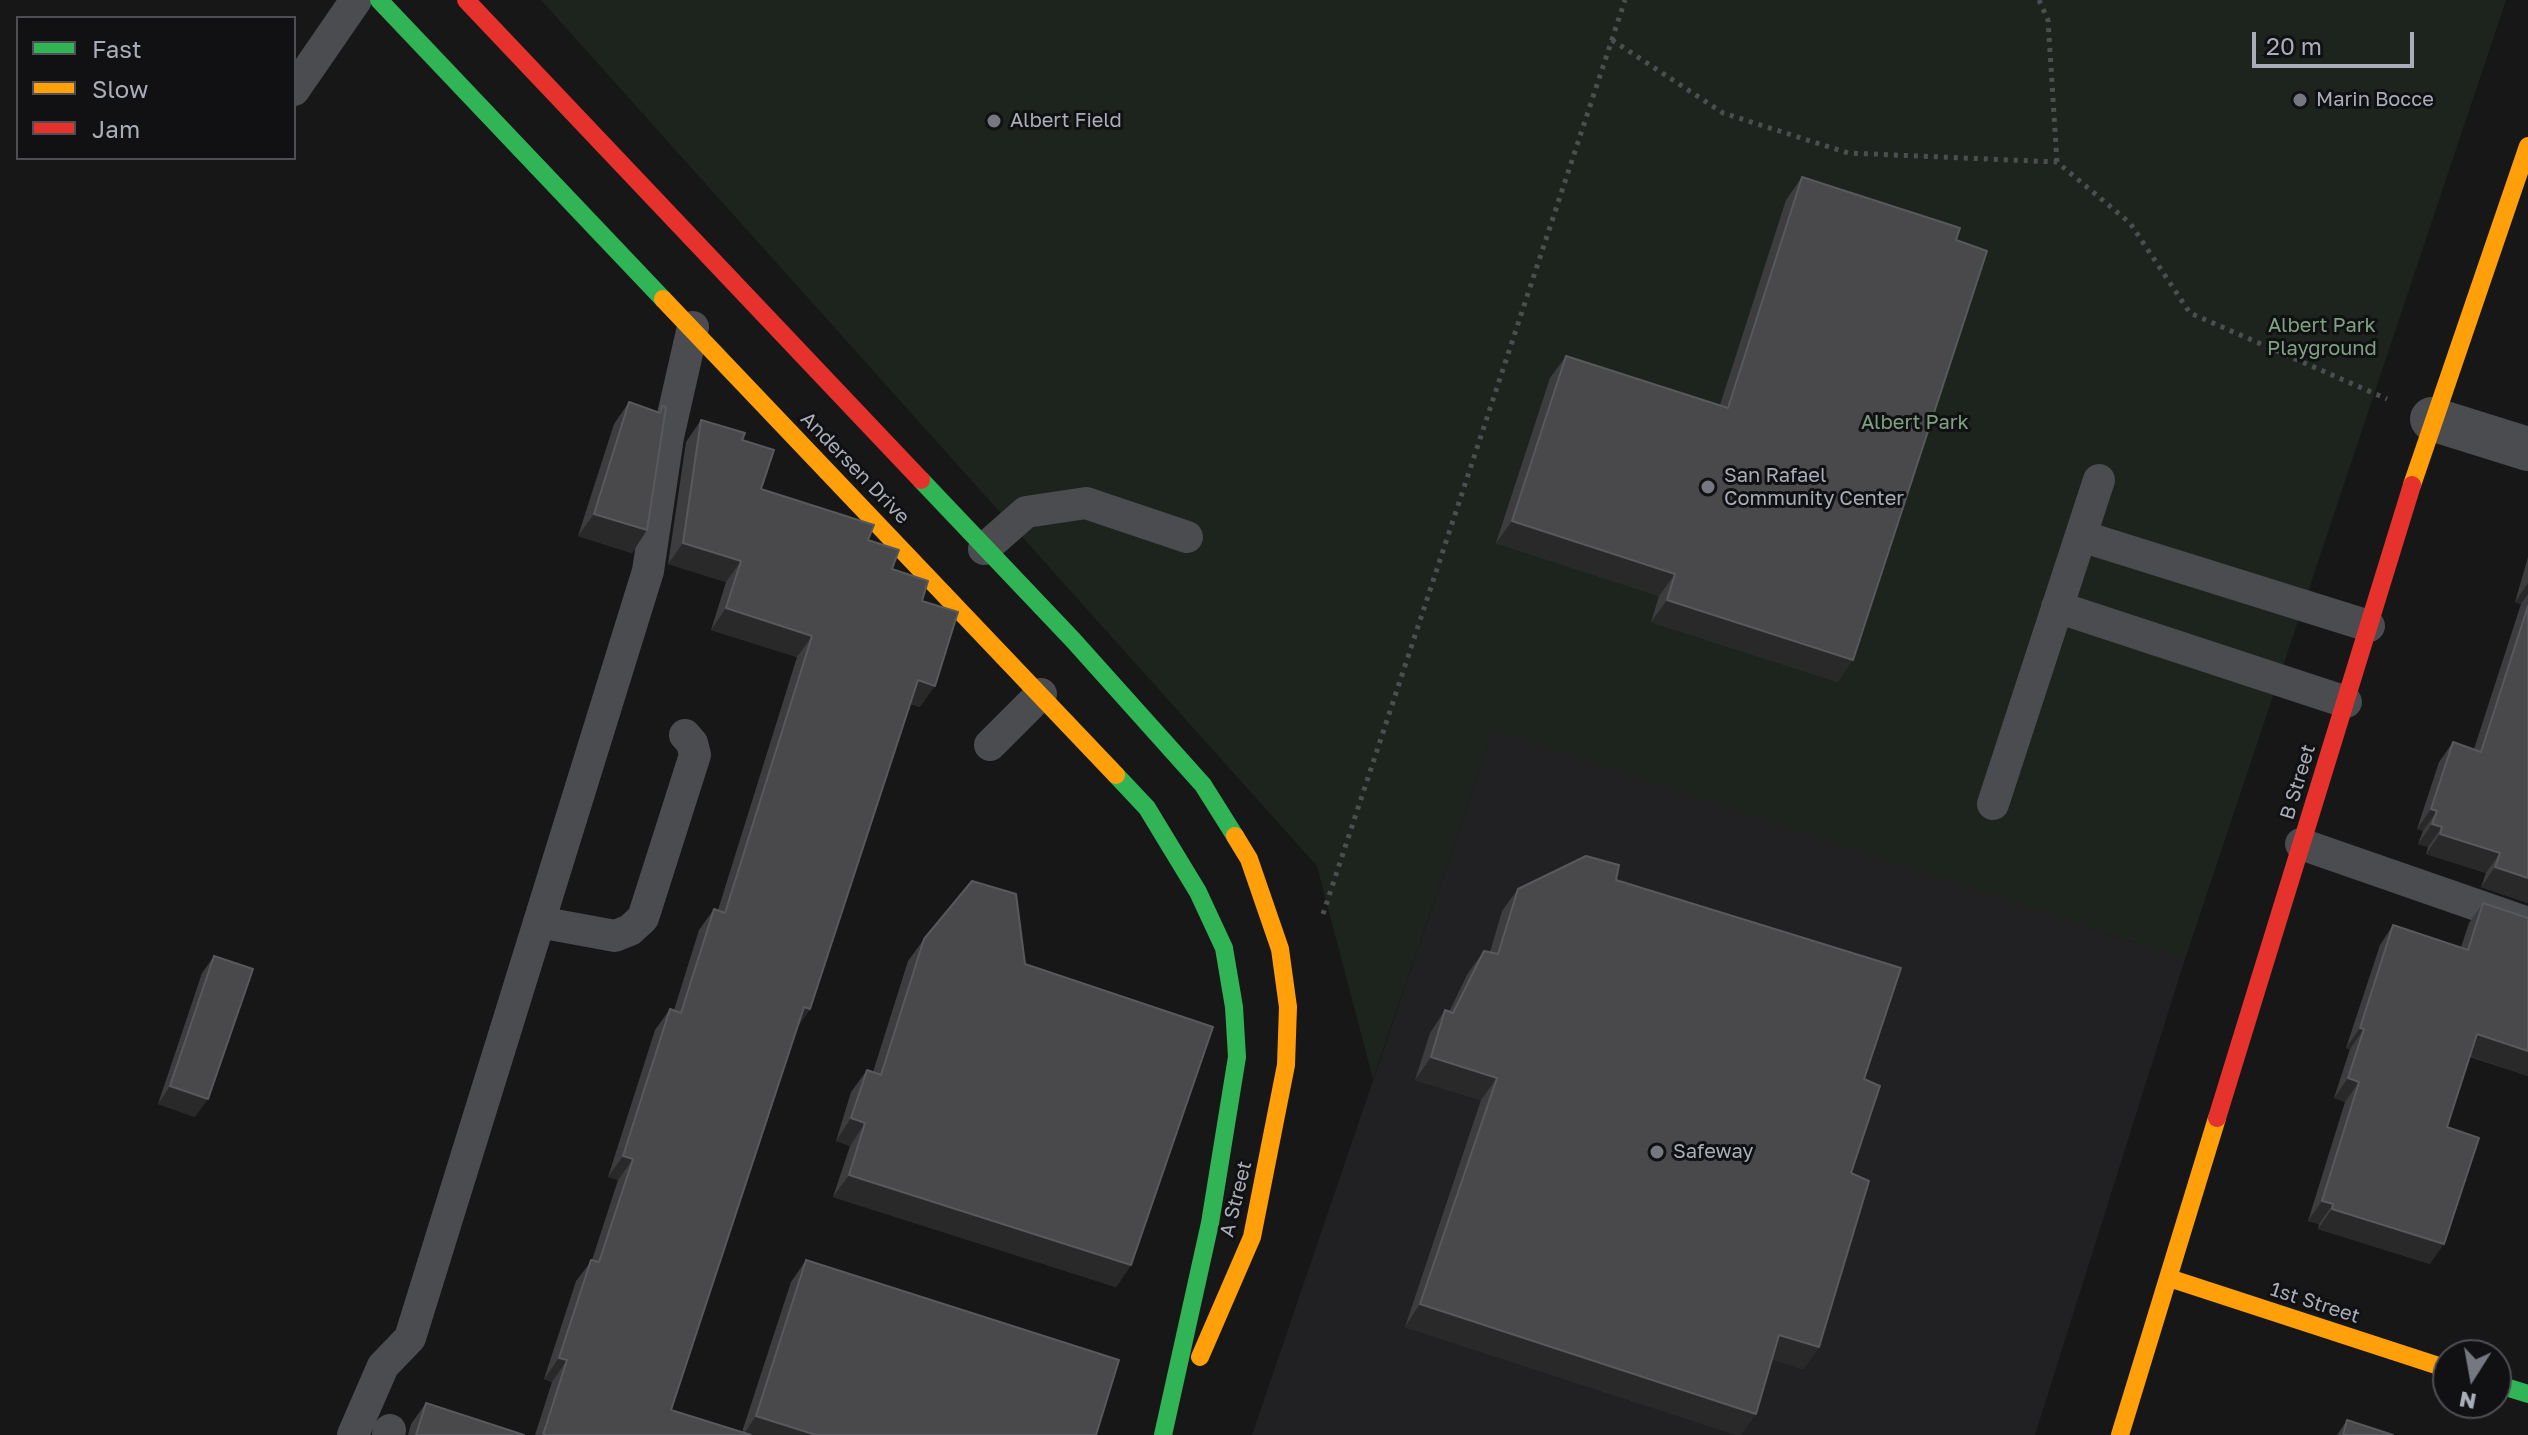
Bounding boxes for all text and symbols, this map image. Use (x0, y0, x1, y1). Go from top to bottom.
legend (16, 16, 296, 160)
scale bar (2256, 16, 2418, 66)
text: 20 m (2266, 31, 2322, 60)
text: Fast (92, 34, 142, 63)
text: Slow (92, 74, 148, 103)
place label: Marin Bocce (2316, 88, 2434, 112)
marker: Marin Bocce (2291, 91, 2309, 109)
place label: Albert Field (1010, 109, 1122, 133)
marker: Albert Field (985, 112, 1003, 130)
text: Jam (92, 114, 140, 143)
park label: Albert Park Playground (2267, 314, 2377, 361)
street label: Andersen Drive (795, 407, 915, 529)
park label: Albert Park (1861, 411, 1969, 435)
place label: San Rafael Community Center (1724, 464, 1904, 511)
marker: San Rafael Community Center (1699, 478, 1717, 496)
street label: B Street (2275, 741, 2321, 823)
place label: Safeway (1673, 1140, 1753, 1164)
marker: Safeway (1648, 1143, 1666, 1161)
street label: A Street (1215, 1158, 1257, 1240)
street label: 1st Street (2267, 1277, 2363, 1329)
north arrow (2432, 1339, 2512, 1419)
text: N (2457, 1386, 2479, 1416)

